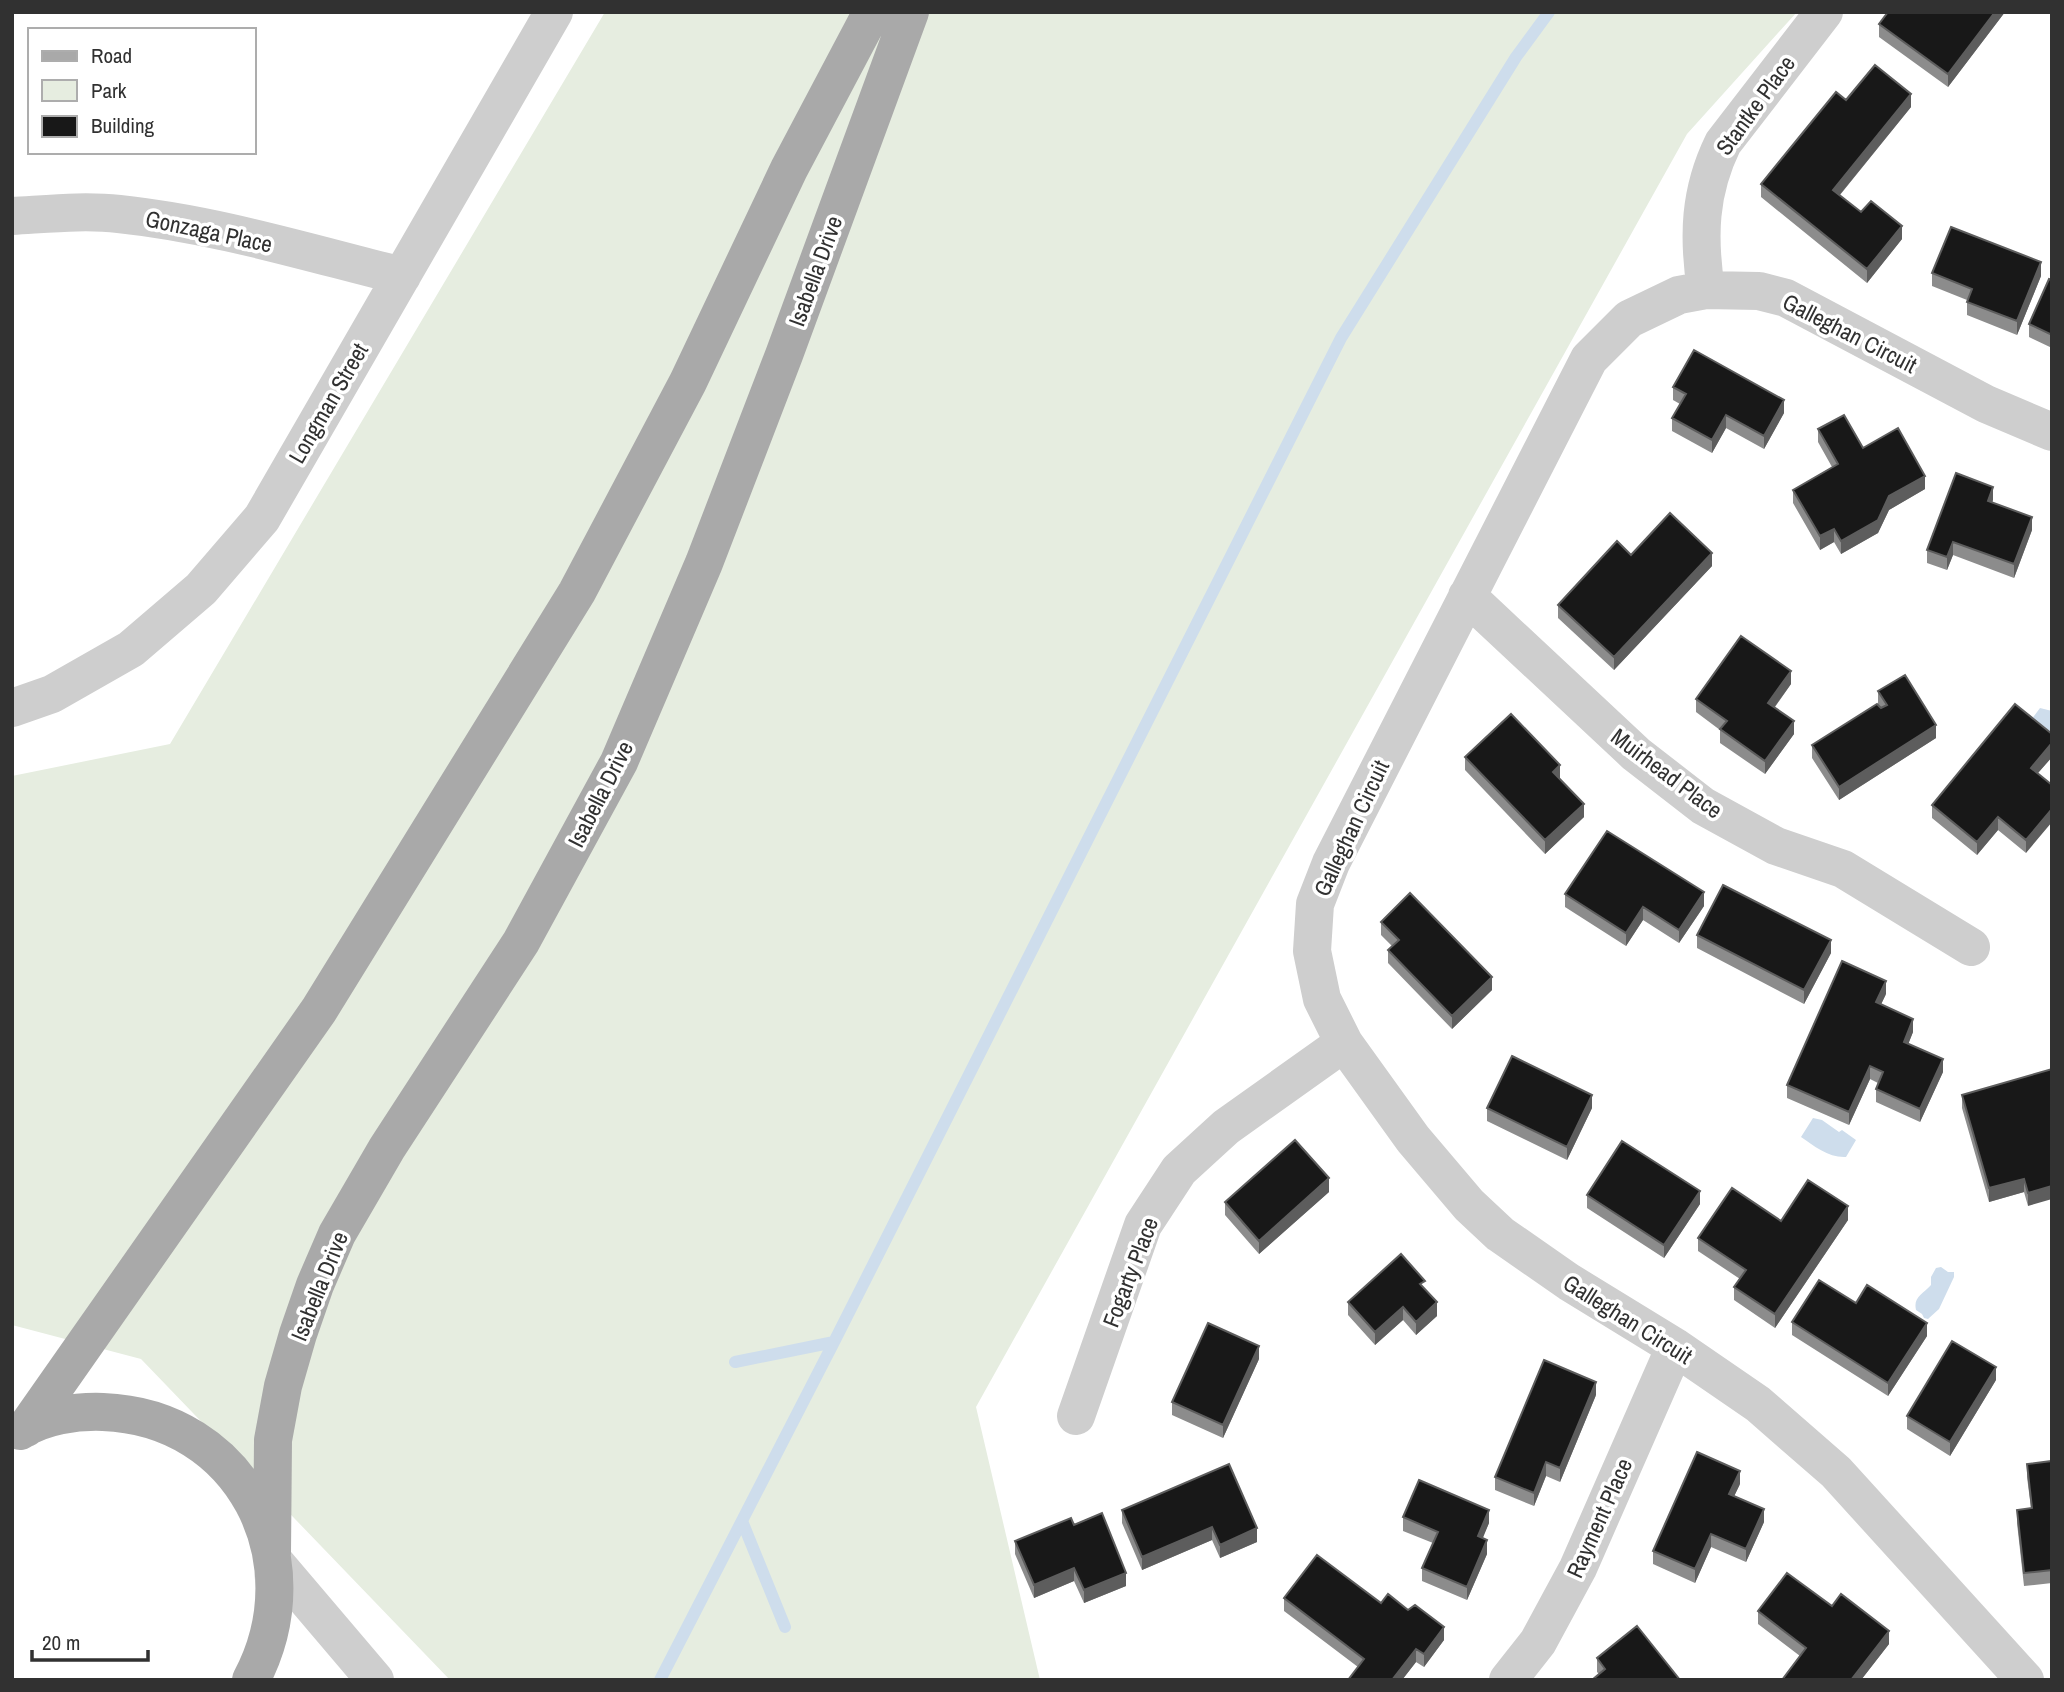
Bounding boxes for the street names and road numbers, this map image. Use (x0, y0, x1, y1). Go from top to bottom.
street label: Stantke Place (1708, 49, 1802, 161)
street label: Gonzaga Place (143, 202, 275, 260)
street label: Isabella Drive (781, 212, 849, 330)
street label: Galleghan Circuit (1778, 286, 1922, 380)
street label: Longman Street (281, 337, 375, 469)
street label: Muirhead Place (1605, 721, 1729, 825)
street label: Isabella Drive (560, 736, 640, 852)
street label: Galleghan Circuit (1306, 755, 1396, 901)
street label: Fogarty Place (1095, 1213, 1165, 1331)
street label: Isabella Drive (283, 1227, 355, 1345)
street label: Galleghan Circuit (1558, 1267, 1698, 1371)
street label: Rayment Place (1559, 1453, 1639, 1583)

